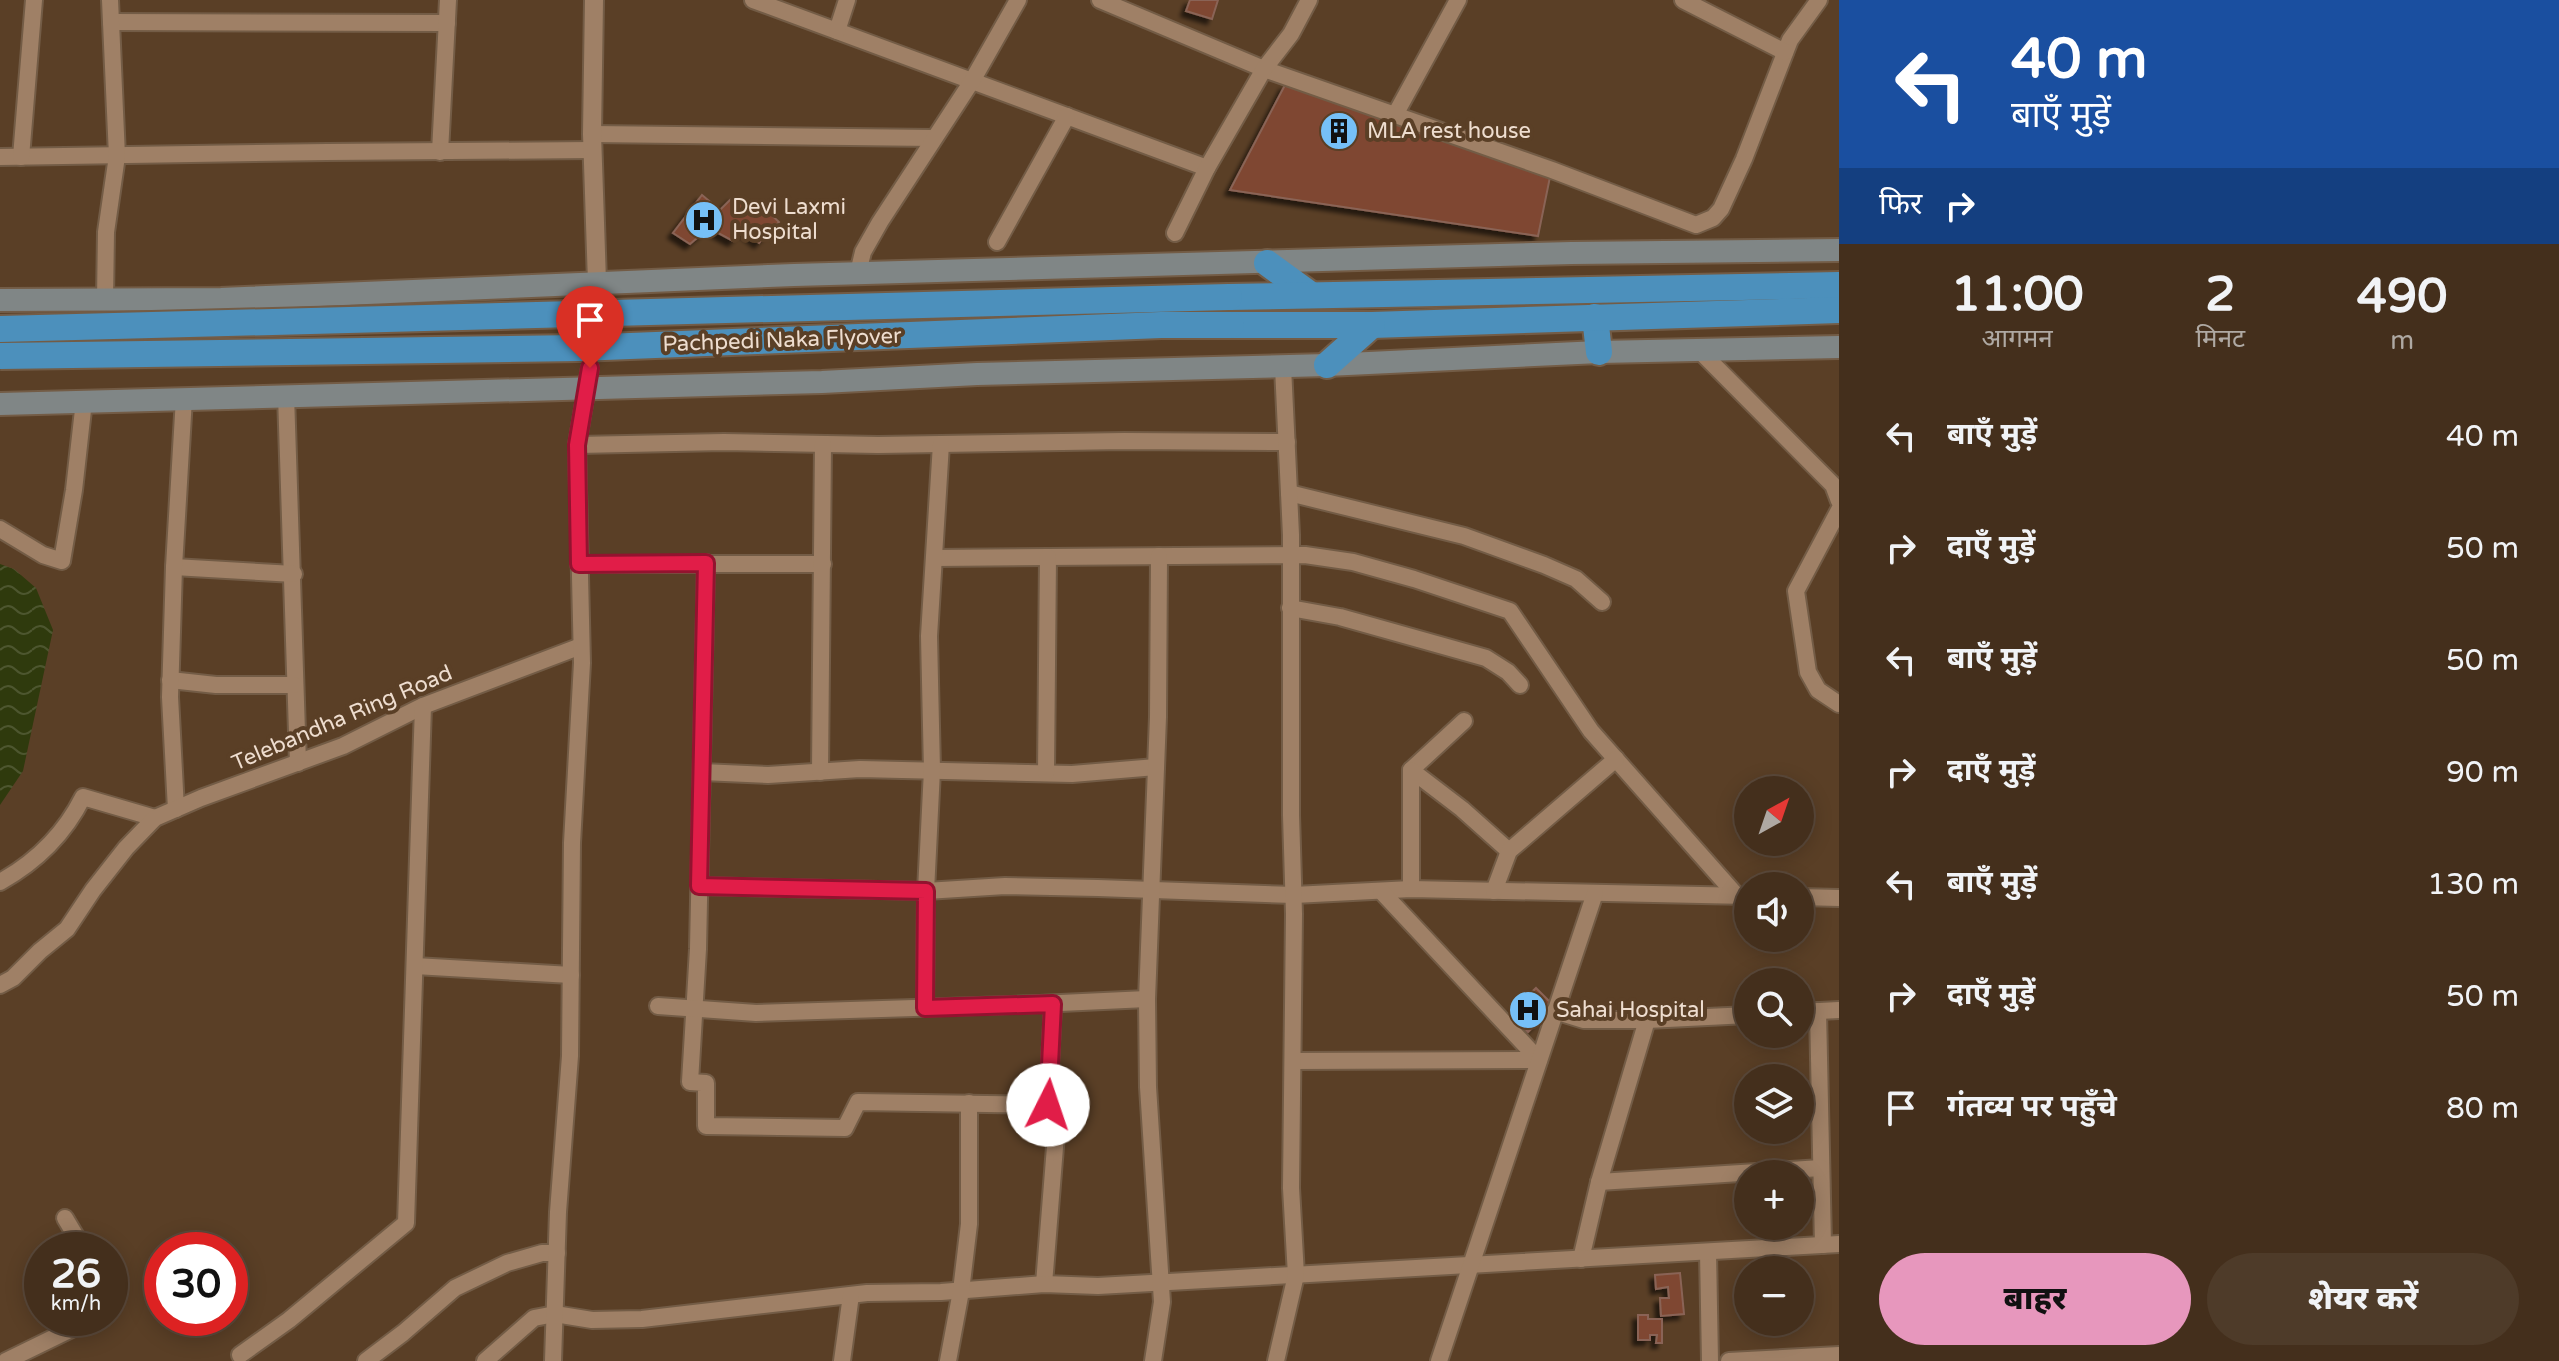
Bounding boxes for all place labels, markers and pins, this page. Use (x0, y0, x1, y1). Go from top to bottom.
building icon: MLA rest house (1318, 110, 1360, 152)
place label: MLA rest house (1367, 118, 1531, 144)
place label: Devi Laxmi Hospital (732, 194, 846, 245)
hospital icon: Devi Laxmi Hospital (683, 199, 725, 241)
pin (556, 286, 624, 368)
hospital icon: Sahai Hospital (1507, 989, 1549, 1031)
place label: Sahai Hospital (1556, 997, 1705, 1023)

